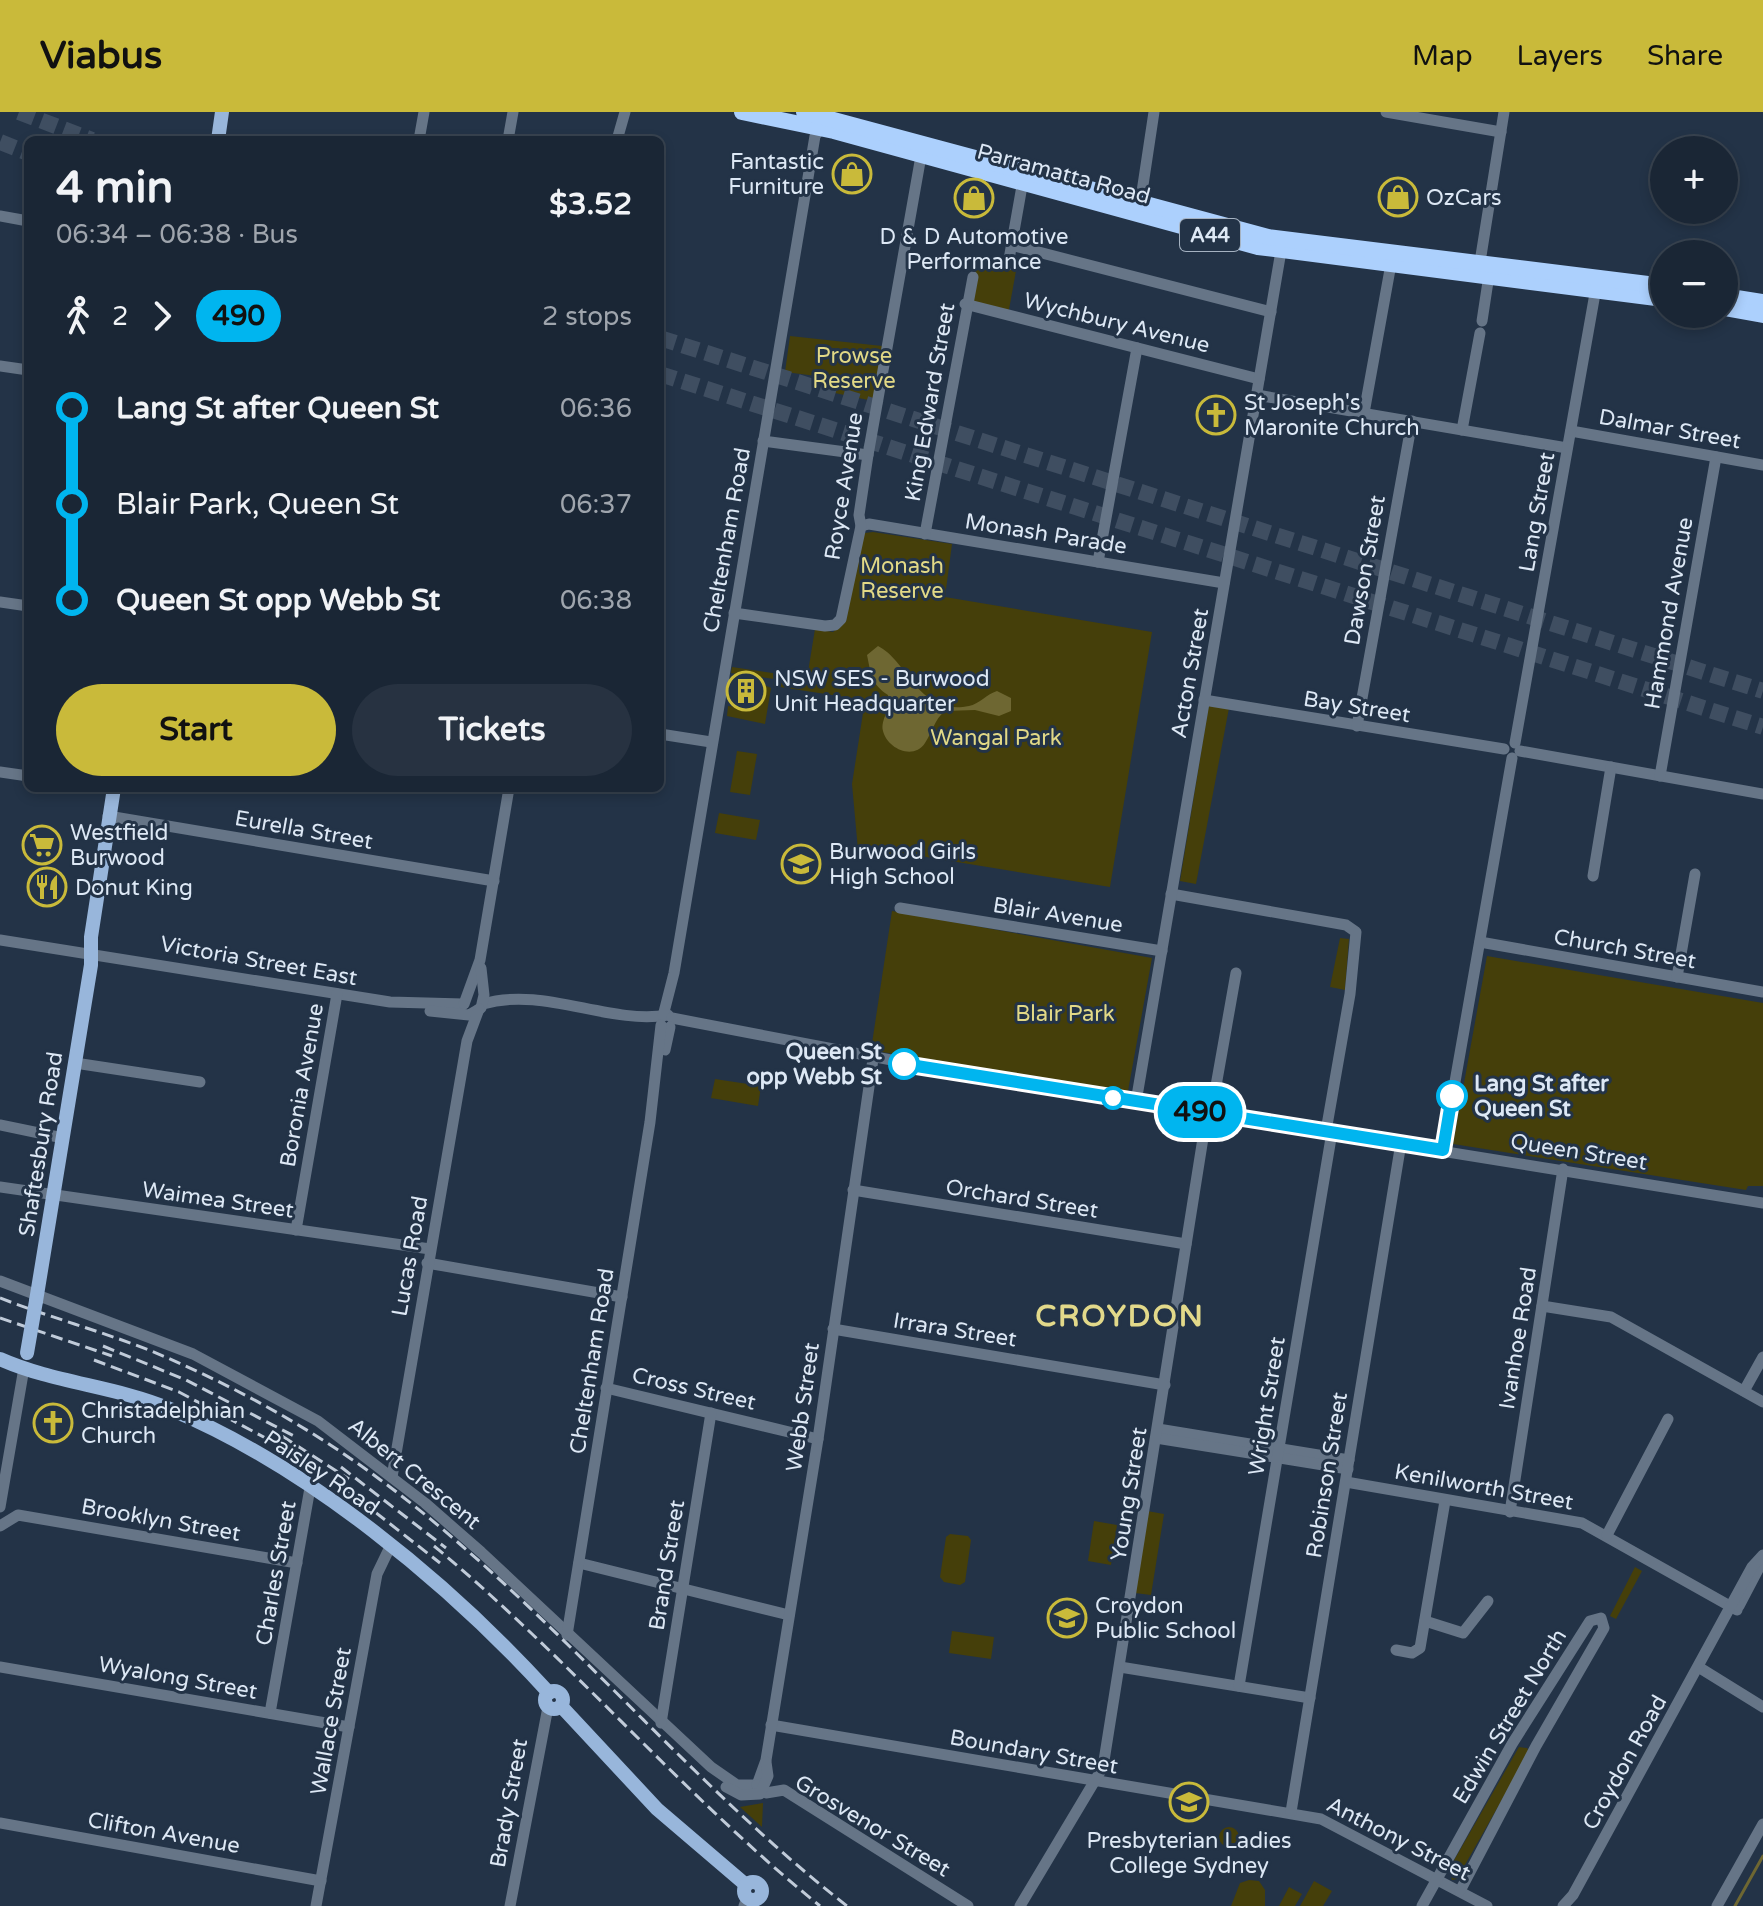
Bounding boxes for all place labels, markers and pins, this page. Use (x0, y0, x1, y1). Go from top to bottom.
place label: Fantastic Furniture (728, 149, 824, 200)
shop icon: Fantastic Furniture (831, 153, 873, 195)
shop icon: OzCars (1377, 176, 1419, 218)
shop icon: D & D Automotive Performance (953, 177, 995, 219)
place label: OzCars (1426, 185, 1501, 211)
place label: D & D Automotive Performance (880, 224, 1068, 275)
place label: St Joseph's Maronite Church (1244, 390, 1420, 441)
church icon: St Joseph's Maronite Church (1195, 394, 1237, 436)
place label: NSW SES - Burwood Unit Headquarter (774, 666, 990, 717)
building icon: NSW SES - Burwood Unit Headquarter (725, 670, 767, 712)
place label: Westfield Burwood (70, 820, 168, 871)
supermarket icon: Westfield Burwood (21, 824, 63, 866)
place label: Burwood Girls High School (829, 839, 976, 890)
school or university icon: Burwood Girls High School (780, 843, 822, 885)
restaurant icon: Donut King (26, 866, 68, 908)
place label: Donut King (75, 875, 193, 901)
place label: Queen St opp Webb St (746, 1039, 883, 1090)
marker: Queen St opp Webb St (889, 1049, 919, 1079)
place label: Lang St after Queen St (1474, 1071, 1609, 1122)
marker: Lang St after Queen St (1437, 1081, 1467, 1111)
unlabelled marker (1102, 1087, 1124, 1109)
place label: Christadelphian Church (81, 1398, 245, 1449)
church icon: Christadelphian Church (32, 1402, 74, 1444)
place label: Croydon Public School (1095, 1593, 1236, 1644)
school or university icon: Croydon Public School (1046, 1597, 1088, 1639)
school or university icon: Presbyterian Ladies College Sydney (1168, 1781, 1210, 1823)
place label: Presbyterian Ladies College Sydney (1086, 1828, 1292, 1879)

